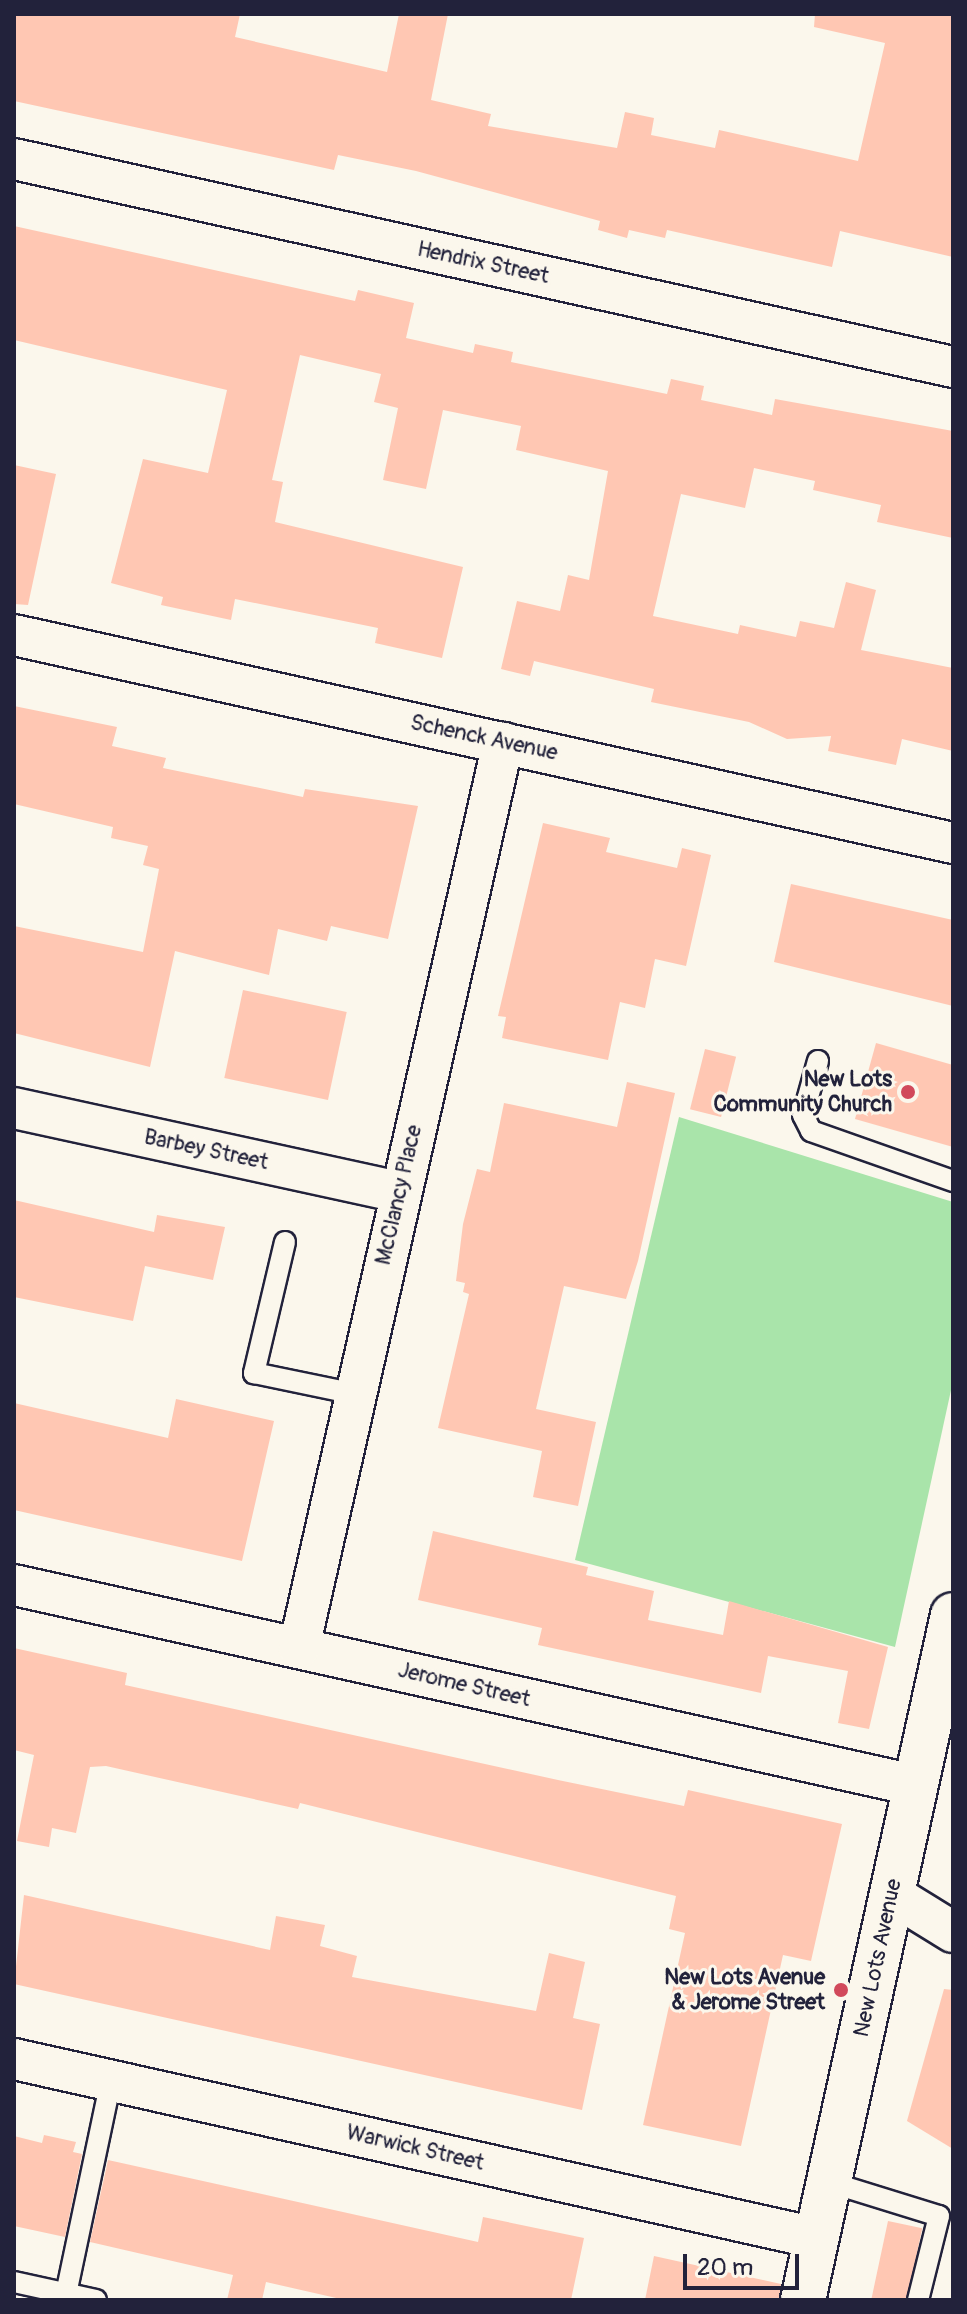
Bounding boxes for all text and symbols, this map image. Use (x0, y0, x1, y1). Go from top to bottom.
street label: Hendrix Street (415, 236, 551, 290)
street label: Schenck Avenue (408, 710, 560, 766)
place label: New Lots Community Church (713, 1066, 892, 1118)
marker: New Lots Community Church (899, 1083, 917, 1101)
street label: McClancy Place (370, 1122, 428, 1268)
street label: Barbey Street (142, 1124, 270, 1176)
street label: Jerome Street (395, 1657, 533, 1713)
street label: New Lots Avenue (848, 1877, 908, 2039)
place label: New Lots Avenue & Jerome Street (664, 1964, 825, 2016)
marker: New Lots Avenue & Jerome Street (832, 1981, 850, 1999)
street label: Warwick Street (344, 2119, 486, 2177)
scale bar (687, 2238, 803, 2288)
text: 20 m (697, 2253, 753, 2282)

